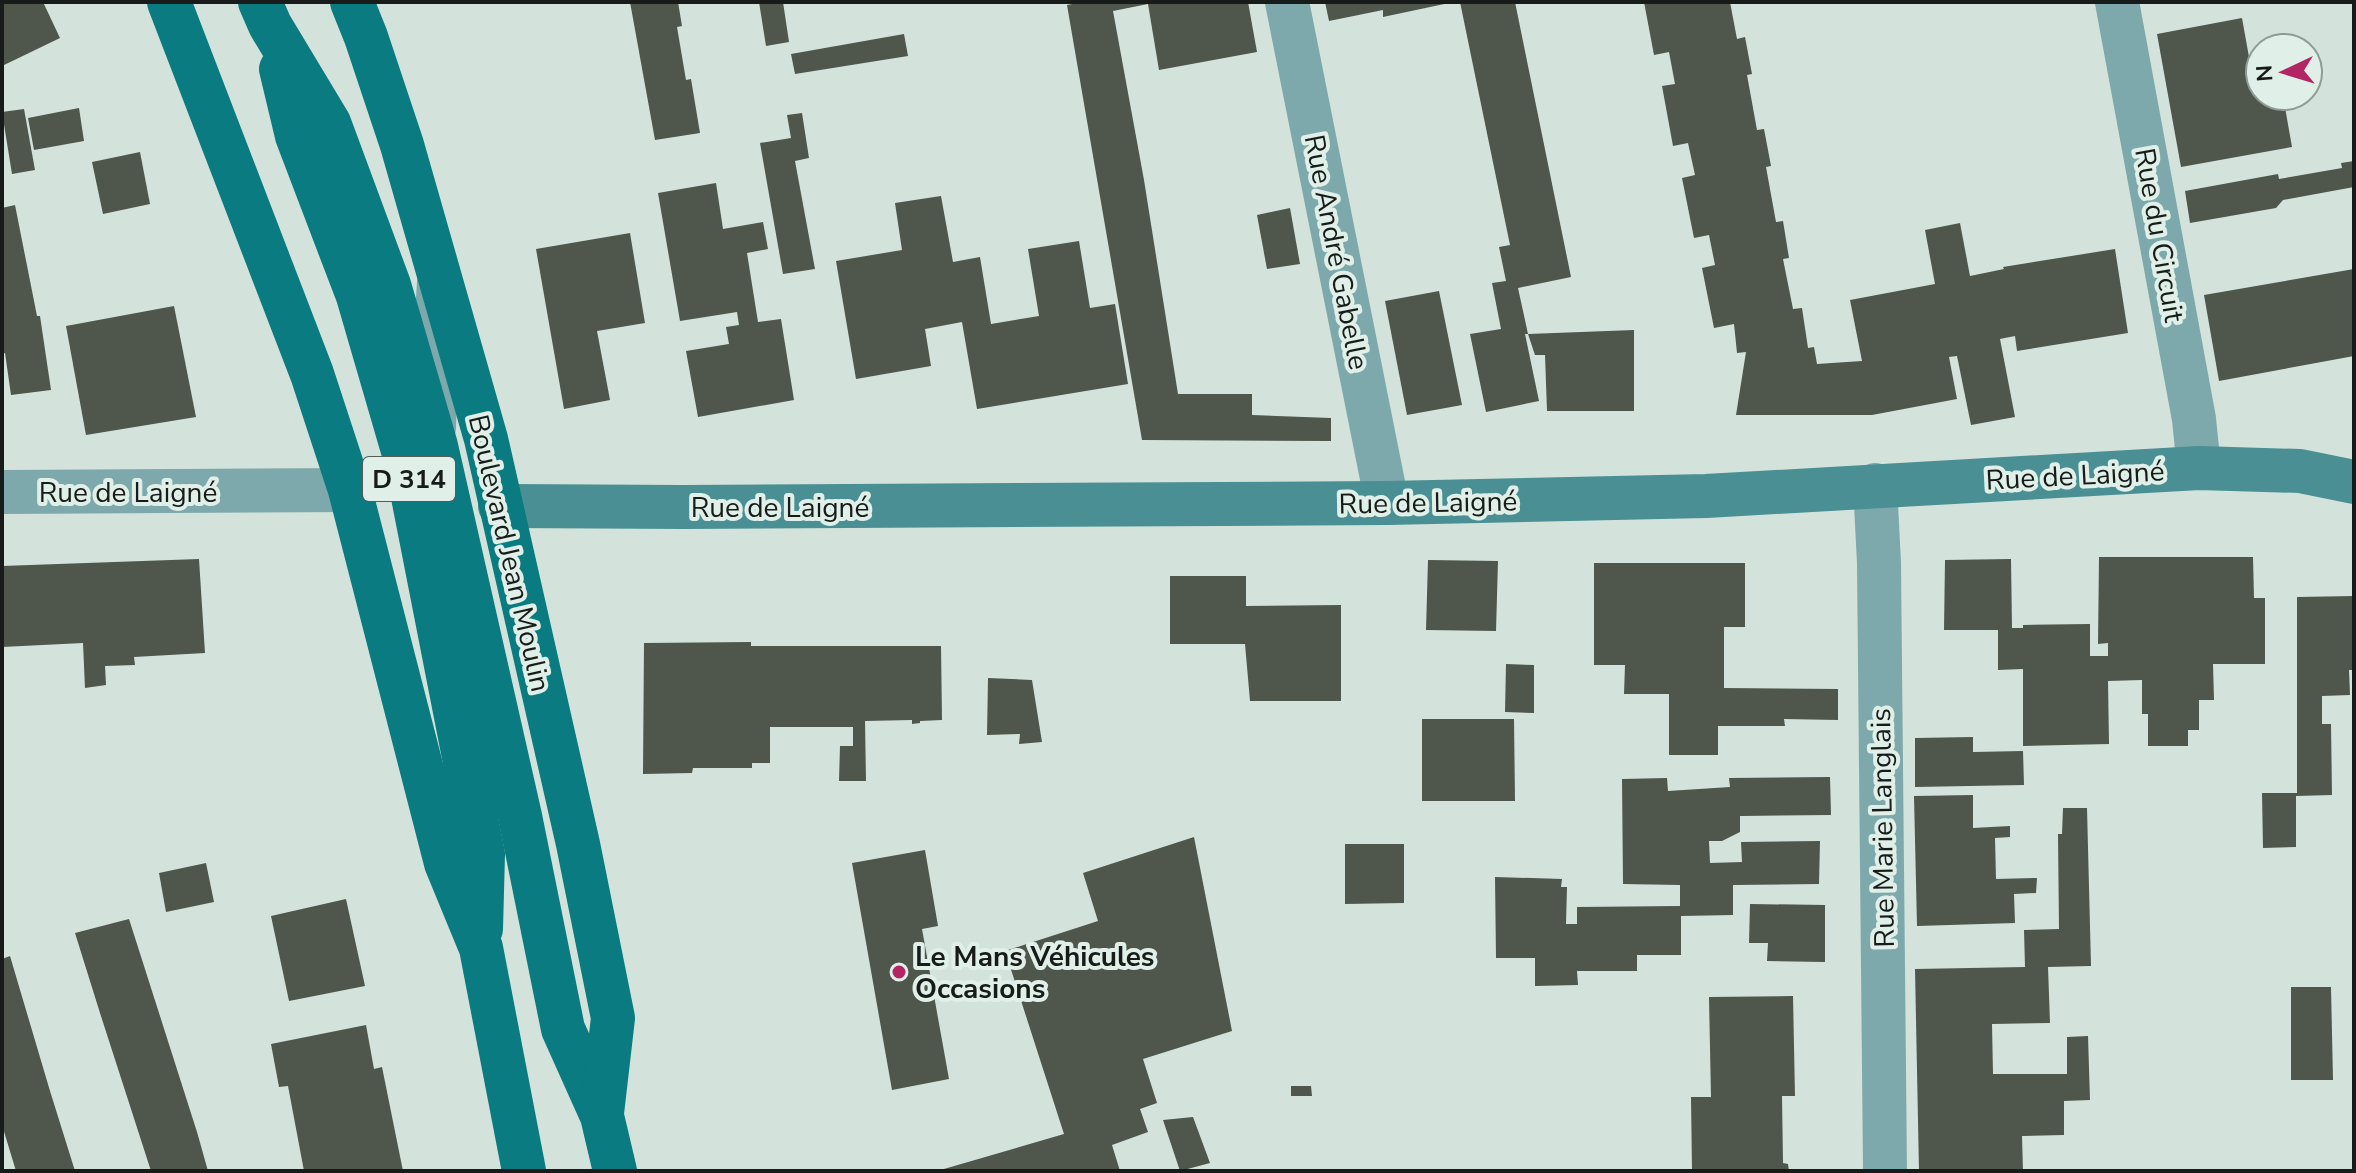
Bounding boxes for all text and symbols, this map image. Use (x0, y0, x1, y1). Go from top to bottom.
north arrow (2244, 32, 2324, 112)
text: N (2250, 64, 2281, 83)
street label: Rue André Gabelle (1295, 131, 1377, 373)
street label: Rue du Circuit (2125, 145, 2193, 325)
street label: Boulevard Jean Moulin (459, 411, 559, 695)
street label: Rue de Laigné (1985, 452, 2165, 500)
road number: D 314 (363, 457, 455, 501)
street label: Rue de Laigné (39, 474, 217, 512)
street label: Rue de Laigné (1338, 482, 1518, 524)
street label: Rue de Laigné (691, 489, 869, 527)
street label: Rue Marie Langlais (1862, 708, 1904, 948)
place label: Le Mans Véhicules Occasions (915, 938, 1155, 1008)
marker: Le Mans Véhicules Occasions (890, 963, 908, 981)

